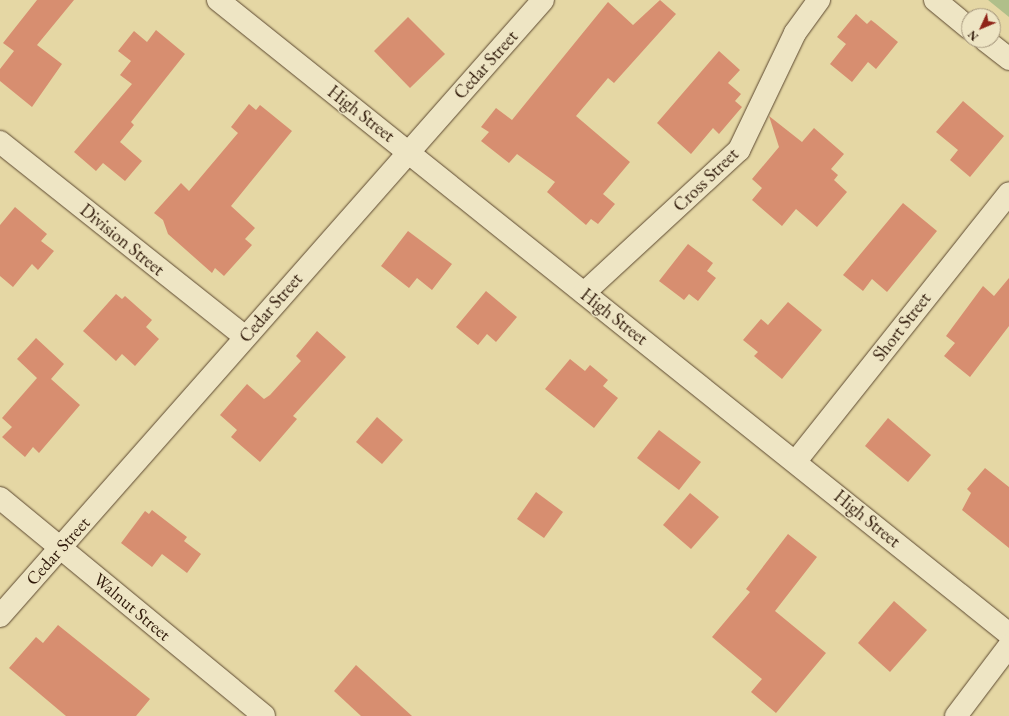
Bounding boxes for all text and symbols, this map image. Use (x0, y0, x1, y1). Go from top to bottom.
north arrow (961, 8, 1001, 48)
street label: Cedar Street (450, 26, 522, 104)
text: N (965, 28, 981, 44)
street label: High Street (323, 81, 399, 147)
street label: Cross Street (669, 144, 743, 216)
street label: Division Street (76, 199, 168, 281)
street label: Cedar Street (235, 269, 307, 347)
street label: High Street (576, 284, 652, 350)
street label: Short Street (868, 288, 936, 366)
street label: High Street (829, 486, 905, 552)
street label: Cedar Street (22, 512, 94, 590)
street label: Walnut Street (89, 569, 175, 645)

